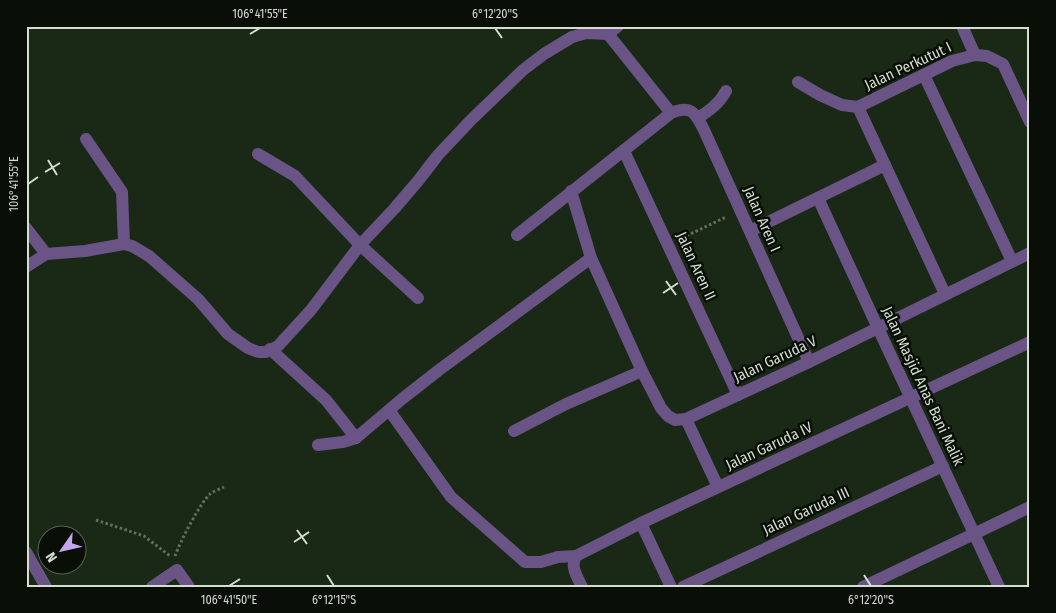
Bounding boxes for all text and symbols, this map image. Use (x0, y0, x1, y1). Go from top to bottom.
text: 106°41'55"E (232, 7, 288, 21)
text: 6°12'20"S (472, 7, 518, 21)
street label: Jalan Perkutut I (862, 38, 954, 94)
text: 106°41'55"E (7, 156, 21, 212)
street label: Jalan Aren I (740, 184, 784, 254)
street label: Jalan Aren II (672, 229, 720, 303)
street label: Jalan Masjid Anas Bani Malik (878, 303, 968, 469)
street label: Jalan Garuda V (731, 332, 820, 386)
street label: Jalan Garuda IV (723, 418, 815, 474)
street label: Jalan Garuda III (760, 483, 852, 539)
north arrow (38, 526, 88, 576)
text: N (42, 549, 61, 565)
text: 106°41'50"E (201, 593, 258, 607)
text: 6°12'15"S (312, 593, 356, 607)
text: 6°12'20"S (848, 593, 894, 607)

